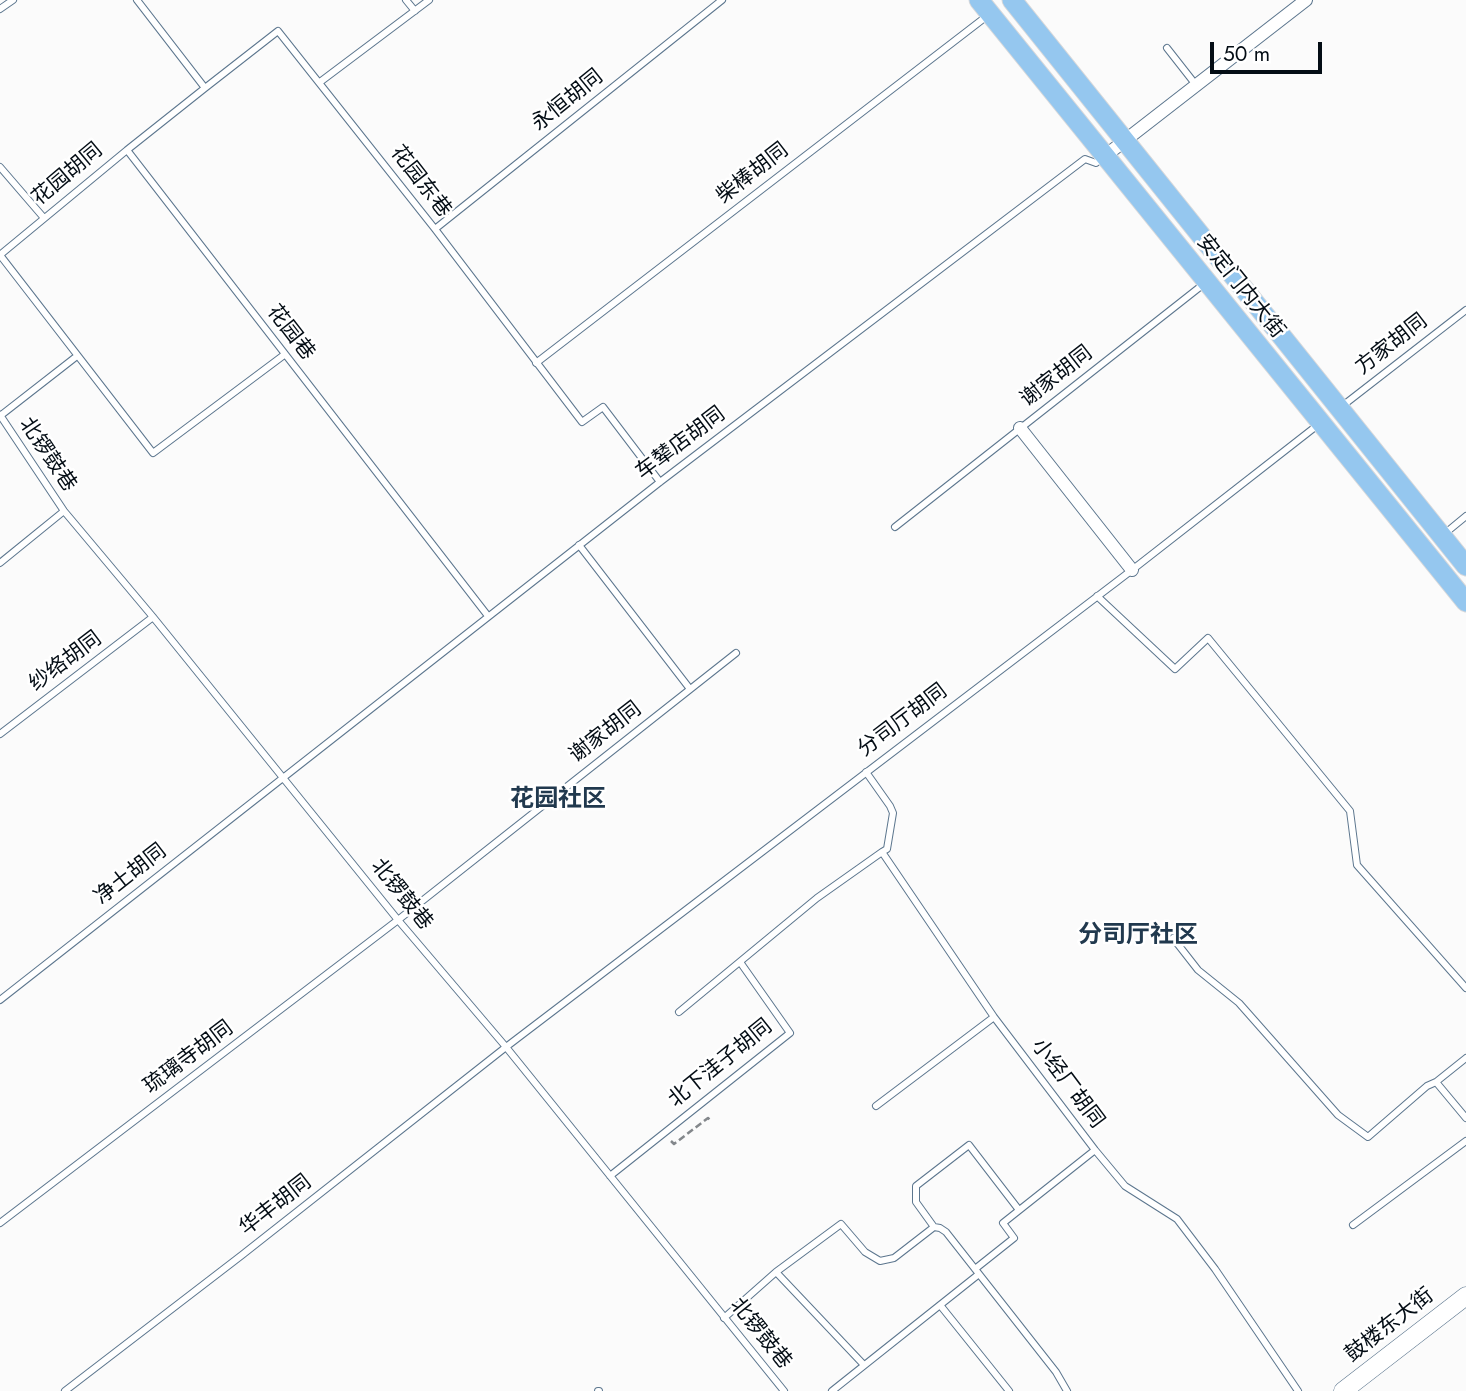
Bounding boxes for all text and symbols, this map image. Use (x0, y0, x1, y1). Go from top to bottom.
scale bar (1214, 28, 1326, 72)
text: 50 m (1223, 39, 1270, 69)
street label: 永恒胡同 (527, 65, 609, 137)
street label: 花园胡同 (28, 138, 108, 212)
street label: 柴棒胡同 (712, 138, 794, 210)
street label: 花园东巷 (384, 141, 456, 223)
street label: 安定门内大街 (1191, 230, 1289, 344)
street label: 花园巷 (261, 300, 319, 366)
street label: 方家胡同 (1351, 309, 1433, 381)
street label: 谢家胡同 (1016, 341, 1098, 413)
street label: 车辇店胡同 (631, 402, 731, 486)
street label: 北锣鼓巷 (13, 413, 81, 497)
street label: 纱络胡同 (25, 627, 107, 697)
street label: 分司厅胡同 (853, 679, 953, 763)
street label: 谢家胡同 (565, 697, 647, 769)
district label: 花园社区 (510, 786, 606, 814)
street label: 净土胡同 (90, 839, 172, 911)
street label: 北锣鼓巷 (365, 854, 437, 936)
district label: 分司厅社区 (1078, 922, 1198, 950)
street label: 北下洼子胡同 (664, 1015, 778, 1113)
street label: 琉璃寺胡同 (139, 1016, 239, 1100)
street label: 小经厂胡同 (1025, 1034, 1109, 1134)
street label: 华丰胡同 (235, 1170, 317, 1242)
street label: 鼓楼东大街 (1341, 1284, 1439, 1368)
street label: 北锣鼓巷 (724, 1293, 796, 1375)

